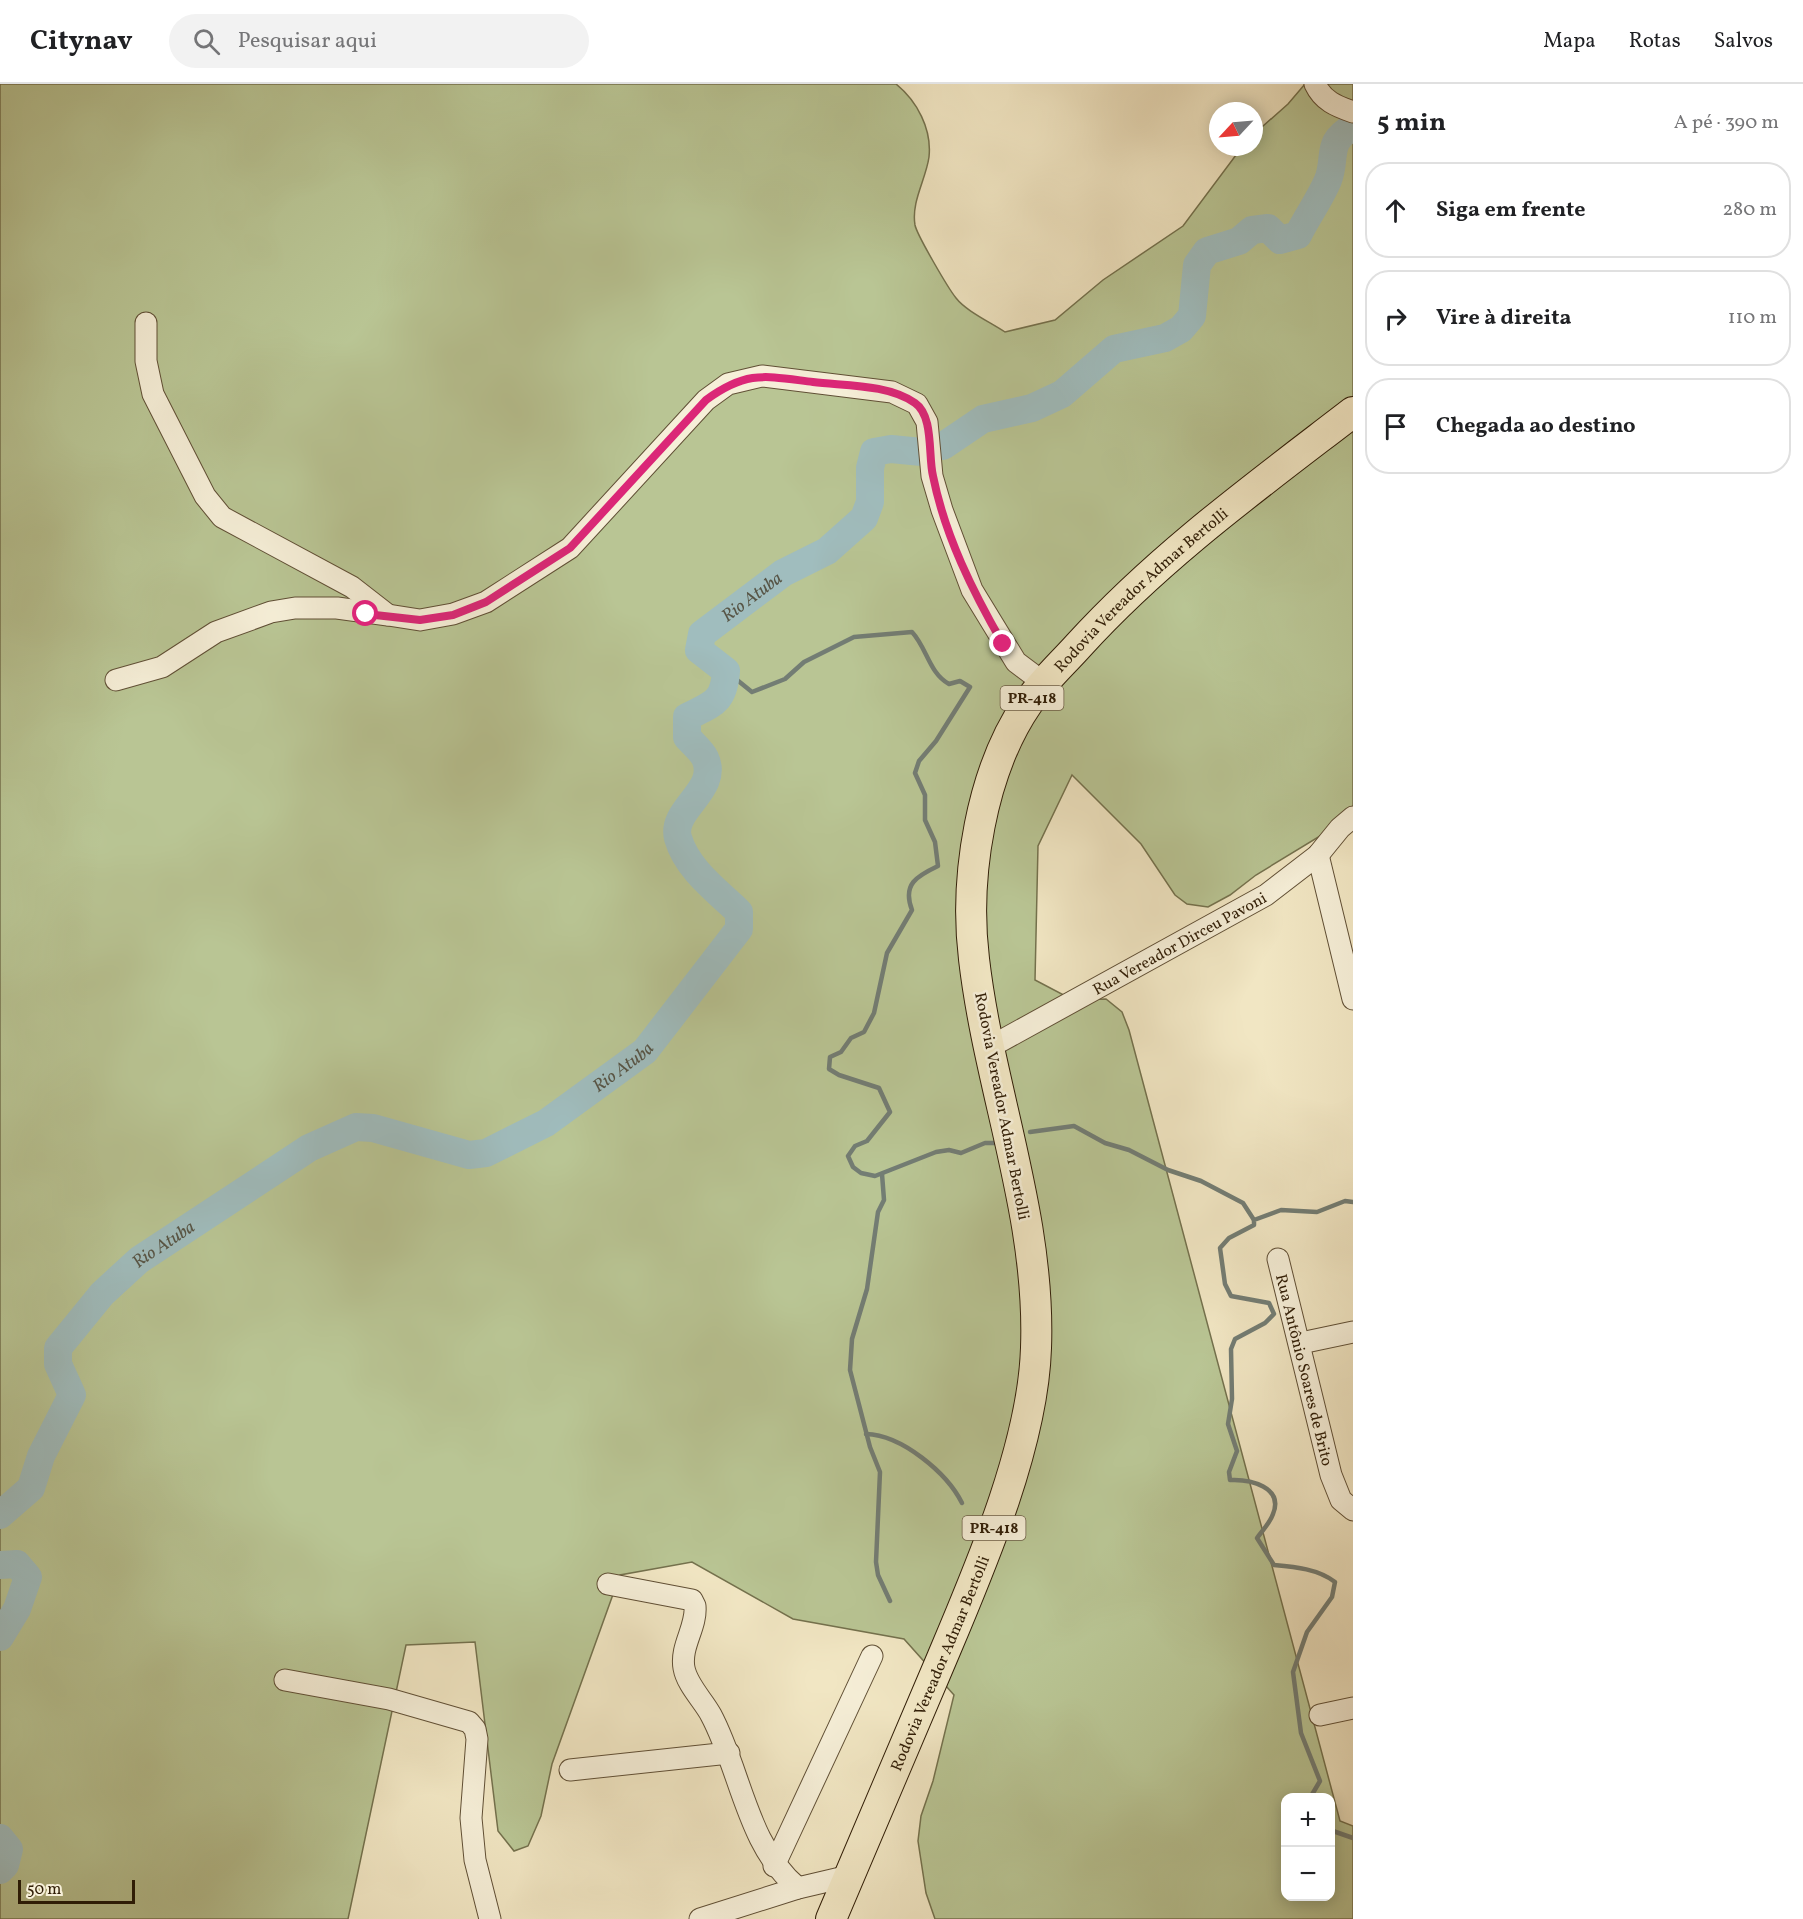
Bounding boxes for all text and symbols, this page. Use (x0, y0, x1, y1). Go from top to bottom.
search box (169, 14, 589, 68)
text: Citynav (30, 22, 133, 61)
icon: search (190, 25, 223, 58)
text: Pesquisar aqui (238, 26, 377, 57)
text: Mapa (1543, 27, 1596, 56)
text: Rotas (1629, 27, 1681, 56)
text: Salvos (1714, 27, 1773, 56)
north arrow (1209, 102, 1263, 156)
text: 5 min (1377, 105, 1446, 141)
text: A pé · 390 m (1674, 109, 1779, 137)
icon: ahead (1379, 194, 1412, 227)
text: Siga em frente (1436, 195, 1586, 226)
text: 280 m (1722, 196, 1777, 224)
icon: right (1379, 302, 1412, 335)
text: Vire à direita (1436, 303, 1572, 334)
text: 110 m (1728, 304, 1777, 332)
icon: arrive (1379, 410, 1412, 443)
text: Chegada ao destino (1436, 411, 1636, 442)
street label: Rodovia Vereador Admar Bertolli (1050, 504, 1234, 678)
water label: Rio Atuba (717, 567, 788, 629)
route start (352, 600, 378, 626)
route end (989, 630, 1015, 656)
road number: PR-418 (1000, 686, 1064, 710)
street label: Rua Vereador Dirceu Pavoni (1089, 888, 1271, 1001)
street label: Rodovia Vereador Admar Bertolli (968, 991, 1034, 1222)
water label: Rio Atuba (588, 1038, 661, 1099)
water label: Rio Atuba (127, 1215, 200, 1274)
street label: Rua Antônio Soares de Brito (1269, 1272, 1337, 1469)
road number: PR-418 (962, 1516, 1026, 1540)
street label: Rodovia Vereador Admar Bertolli (886, 1553, 996, 1775)
map controls (1281, 1793, 1335, 1901)
button: + (1281, 1793, 1335, 1847)
button: − (1281, 1847, 1335, 1901)
scale bar (18, 1877, 135, 1904)
text: 50 m (27, 1879, 61, 1901)

